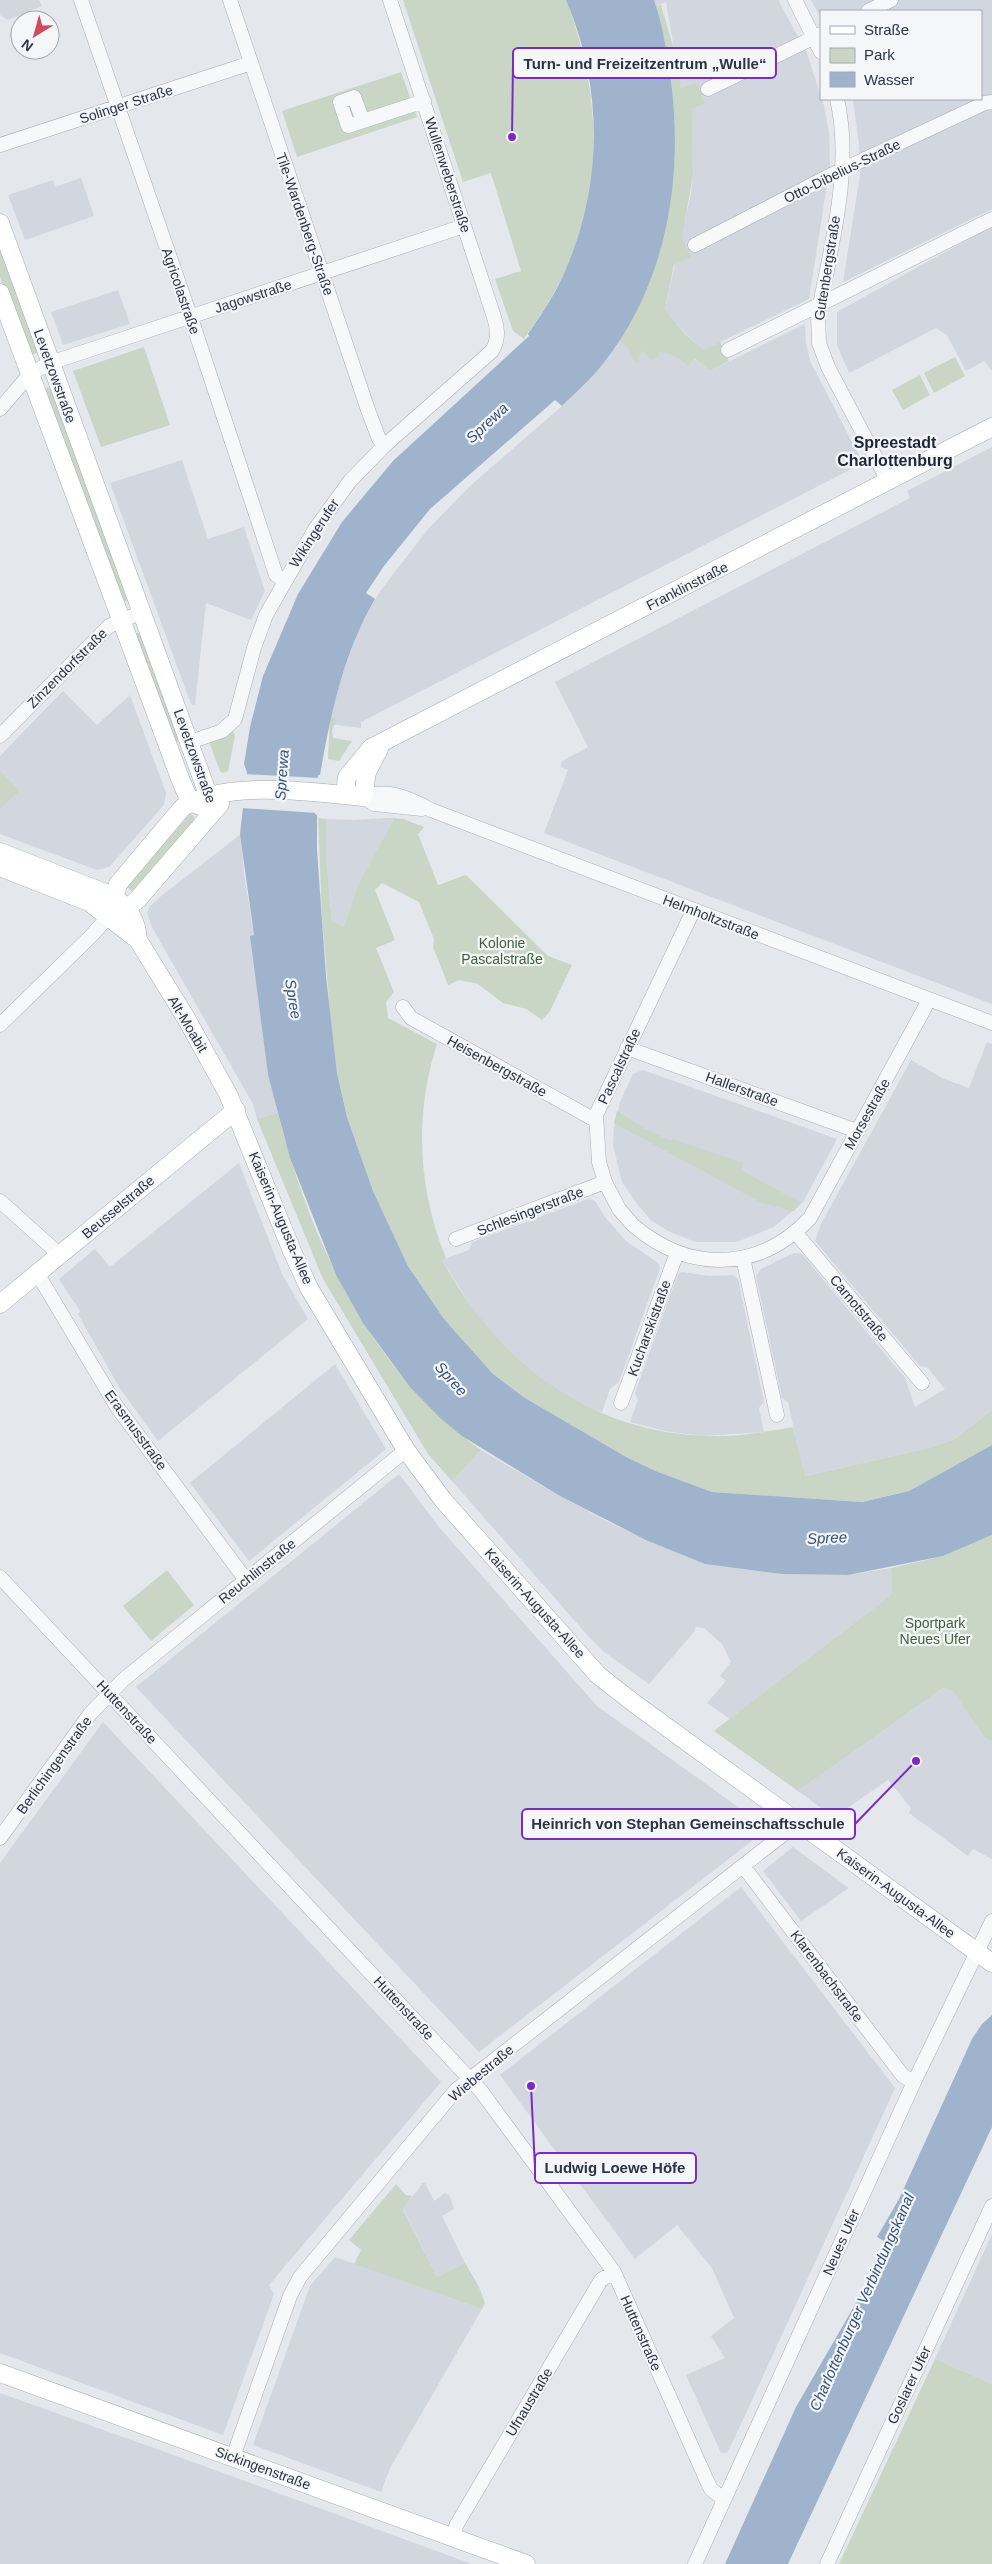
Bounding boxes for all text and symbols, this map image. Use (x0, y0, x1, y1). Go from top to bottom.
north arrow (10, 10, 60, 60)
legend (820, 10, 982, 100)
text: Straße (864, 21, 909, 38)
text: N (18, 36, 36, 55)
text: Park (864, 46, 895, 63)
callout: Turn- und Freizeitzentrum „Wulle“ (513, 48, 776, 78)
text: Turn- und Freizeitzentrum „Wulle“ (524, 55, 766, 72)
text: Wasser (864, 71, 914, 88)
street label: Solinger Straße (77, 81, 175, 127)
street label: Wullenweberstraße (422, 115, 474, 235)
street label: Otto-Dibelius-Straße (781, 136, 903, 206)
street label: Tile-Wardenberg-Straße (273, 151, 337, 298)
street label: Gutenbergstraße (811, 214, 843, 322)
street label: Agricolastraße (159, 246, 203, 336)
street label: Jagowstraße (212, 276, 294, 316)
street label: Levetzowstraße (31, 327, 79, 425)
water label: Sprewa (462, 399, 511, 446)
district label: Spreestadt Charlottenburg (837, 434, 953, 469)
street label: Wikingerufer (286, 495, 342, 570)
street label: Franklinstraße (644, 558, 731, 613)
street label: Zinzendorfstraße (24, 625, 110, 711)
street label: Levetzowstraße (171, 707, 219, 805)
water label: Sprewa (271, 749, 292, 801)
street label: Helmholtzstraße (661, 891, 762, 943)
park label: Kolonie Pascalstraße (461, 935, 543, 967)
water label: Spree (282, 978, 305, 1020)
street label: Alt-Moabit (165, 993, 211, 1055)
street label: Pascalstraße (594, 1025, 644, 1106)
street label: Heisenbergstraße (444, 1032, 550, 1100)
street label: Hallerstraße (703, 1068, 781, 1110)
street label: Morsestraße (841, 1076, 893, 1152)
street label: Kaiserin-Augusta-Allee (246, 1149, 316, 1287)
street label: Beusselstraße (79, 1172, 158, 1242)
street label: Schlesingerstraße (474, 1183, 586, 1239)
street label: Carnotstraße (827, 1272, 892, 1345)
street label: Kucharskistraße (624, 1278, 674, 1378)
water label: Spree (432, 1358, 471, 1399)
street label: Erasmusstraße (102, 1387, 170, 1473)
water label: Spree (807, 1528, 847, 1547)
street label: Reuchlinstraße (215, 1535, 299, 1607)
street label: Kaiserin-Augusta-Allee (481, 1545, 589, 1661)
park label: Sportpark Neues Ufer (900, 1615, 971, 1647)
street label: Huttenstraße (94, 1677, 161, 1747)
street label: Berlichingenstraße (13, 1713, 95, 1817)
callout: Heinrich von Stephan Gemeinschaftsschule (522, 1809, 855, 1839)
text: Heinrich von Stephan Gemeinschaftsschule (531, 1815, 845, 1832)
street label: Kaiserin-Augusta-Allee (834, 1845, 958, 1941)
street label: Klarenbachstraße (787, 1927, 867, 2025)
street label: Huttenstraße (371, 1973, 438, 2043)
street label: Wiebestraße (445, 2041, 517, 2105)
callout: Ludwig Loewe Höfe (535, 2153, 696, 2183)
text: Ludwig Loewe Höfe (545, 2159, 685, 2176)
water label: Charlottenburger Verbindungskanal (806, 2190, 918, 2413)
street label: Neues Ufer (819, 2206, 863, 2278)
street label: Huttenstraße (617, 2293, 665, 2373)
street label: Goslarer Ufer (884, 2343, 934, 2426)
street label: Ufnaustraße (502, 2365, 556, 2439)
street label: Sickingenstraße (213, 2443, 313, 2493)

